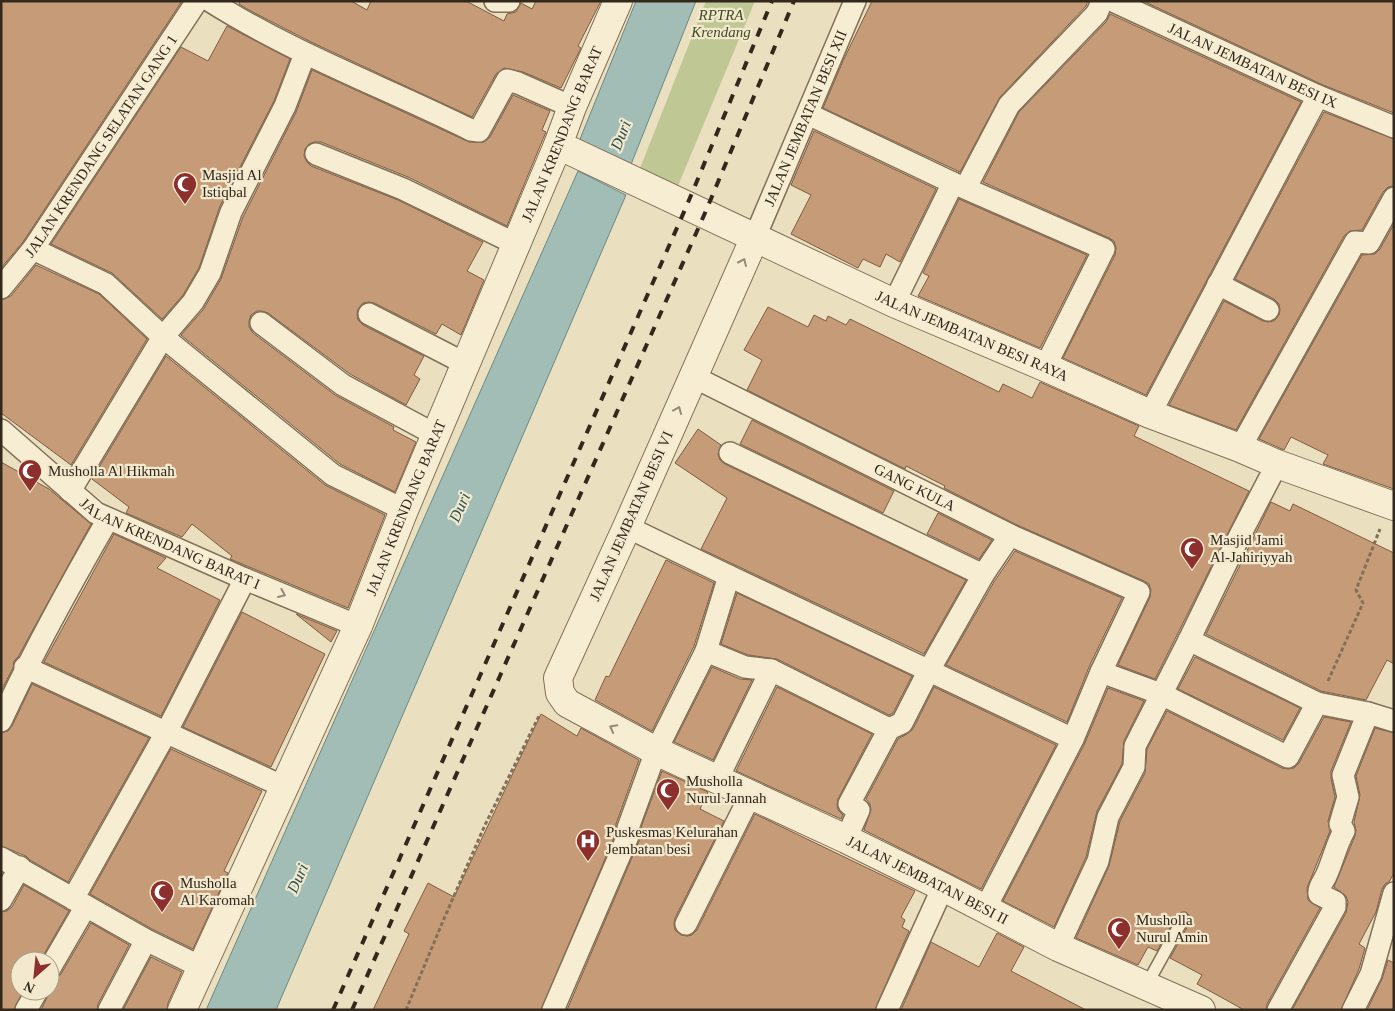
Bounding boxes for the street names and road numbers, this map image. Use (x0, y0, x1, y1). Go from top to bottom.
street label: JALAN JEMBATAN BESI IX (1166, 20, 1340, 111)
street label: JALAN JEMBATAN BESI XII (761, 28, 850, 209)
street label: JALAN KRENDANG SELATAN GANG 1 (22, 32, 180, 260)
street label: JALAN KRENDANG BARAT (519, 44, 605, 224)
street label: JALAN JEMBATAN BESI RAYA (873, 288, 1071, 384)
street label: JALAN KRENDANG BARAT (363, 417, 449, 598)
street label: JALAN JEMBATAN BESI VI (586, 429, 676, 603)
street label: GANG KULA (871, 460, 958, 514)
street label: JALAN KRENDANG BARAT I (77, 495, 262, 592)
street label: JALAN JEMBATAN BESI II (844, 833, 1011, 927)

